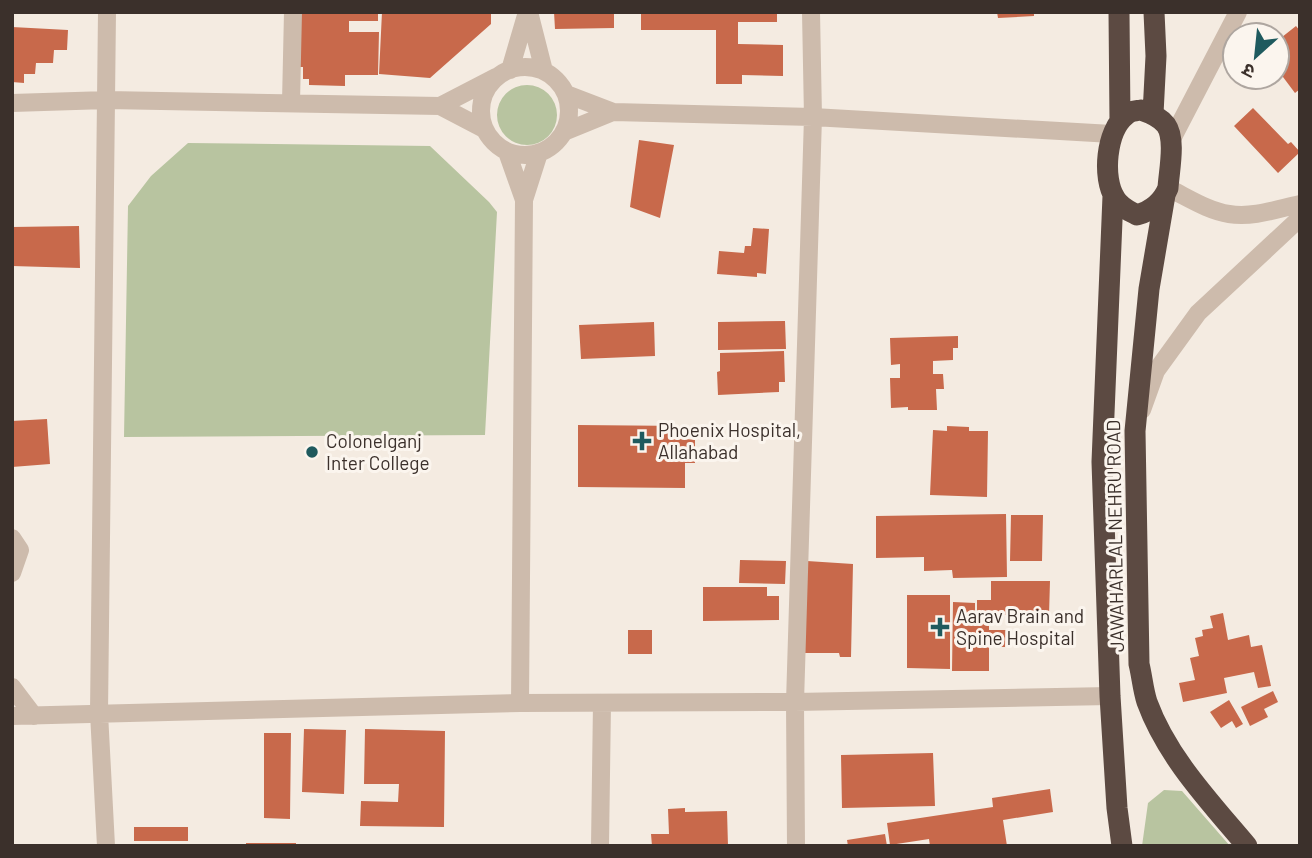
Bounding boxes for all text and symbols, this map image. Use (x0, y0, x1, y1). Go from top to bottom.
north arrow (1221, 21, 1291, 91)
text: उ (1237, 58, 1258, 84)
place label: Phoenix Hospital, Allahabad (658, 418, 801, 463)
street label: JAWAHARLAL NEHRU ROAD (1101, 420, 1128, 652)
place label: Colonelganj Inter College (326, 429, 430, 474)
marker: Phoenix Hospital, Allahabad (632, 431, 652, 451)
marker: Colonelganj Inter College (304, 444, 320, 460)
place label: Aarav Brain and Spine Hospital (956, 604, 1084, 649)
marker: Aarav Brain and Spine Hospital (930, 617, 950, 637)

